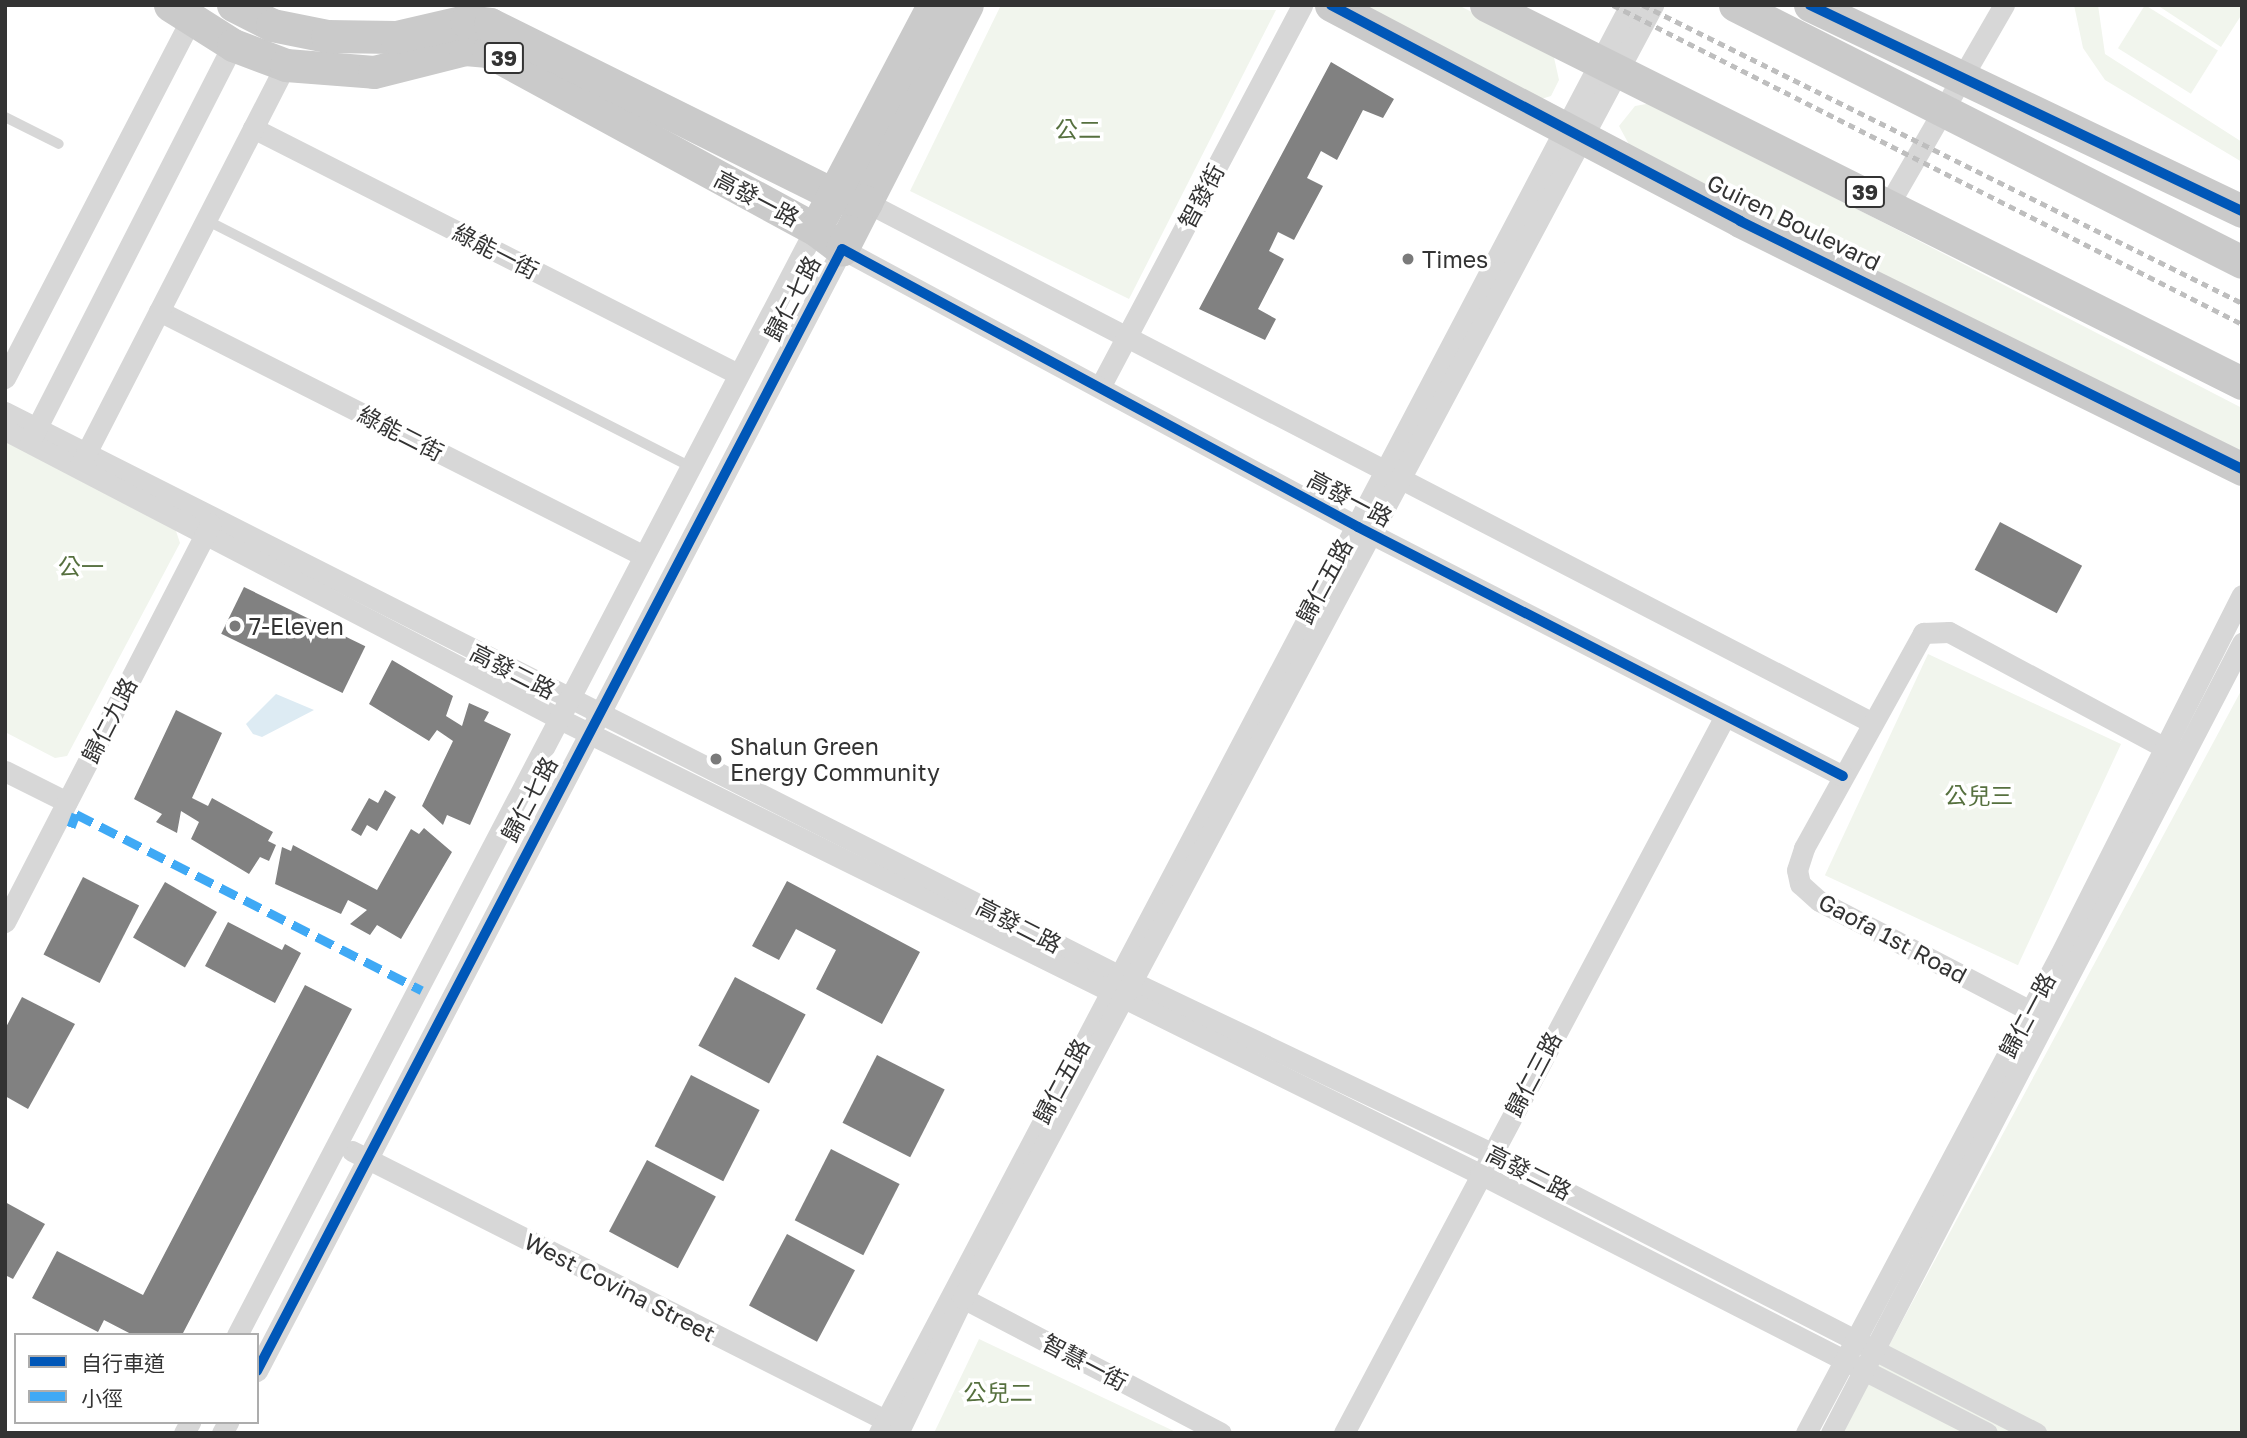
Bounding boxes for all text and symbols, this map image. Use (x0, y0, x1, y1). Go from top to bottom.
road number: 39 (483, 41, 525, 76)
park label: 公二 (1055, 115, 1101, 143)
street label: 智發街 (1173, 159, 1229, 233)
street label: 高發一路 (710, 164, 804, 232)
street label: Guiren Boulevard (1703, 168, 1885, 276)
road number: 39 (1844, 174, 1886, 210)
street label: 綠能一街 (449, 218, 543, 284)
place label: Times (1422, 245, 1488, 273)
street label: 歸仁七路 (758, 251, 826, 345)
marker: Times (1400, 251, 1416, 267)
street label: 綠能二街 (354, 400, 448, 466)
street label: 高發一路 (1303, 464, 1397, 532)
street label: 歸仁五路 (1290, 534, 1358, 628)
park label: 公一 (58, 552, 104, 580)
place label: 7-Eleven (249, 612, 344, 640)
marker: 7-Eleven (227, 618, 243, 634)
street label: 高發二路 (466, 638, 560, 704)
street label: 歸仁九路 (76, 673, 142, 767)
place label: Shalun Green Energy Community (730, 732, 940, 786)
marker: Shalun Green Energy Community (708, 751, 724, 767)
street label: 歸仁七路 (495, 752, 563, 846)
park label: 公兒三 (1945, 781, 2013, 809)
street label: Gaofa 1st Road (1814, 887, 1972, 989)
street label: 高發二路 (972, 892, 1066, 958)
street label: 歸仁一路 (1993, 968, 2061, 1062)
street label: 歸仁三路 (1499, 1027, 1567, 1121)
street label: 歸仁五路 (1027, 1034, 1095, 1128)
street label: 高發二路 (1482, 1139, 1576, 1205)
street label: West Covina Street (520, 1227, 720, 1347)
street label: 智慧一街 (1038, 1328, 1132, 1396)
legend (14, 1333, 259, 1424)
text: 自行車道 (81, 1350, 165, 1376)
park label: 公兒二 (964, 1378, 1032, 1406)
text: 小徑 (81, 1385, 123, 1411)

